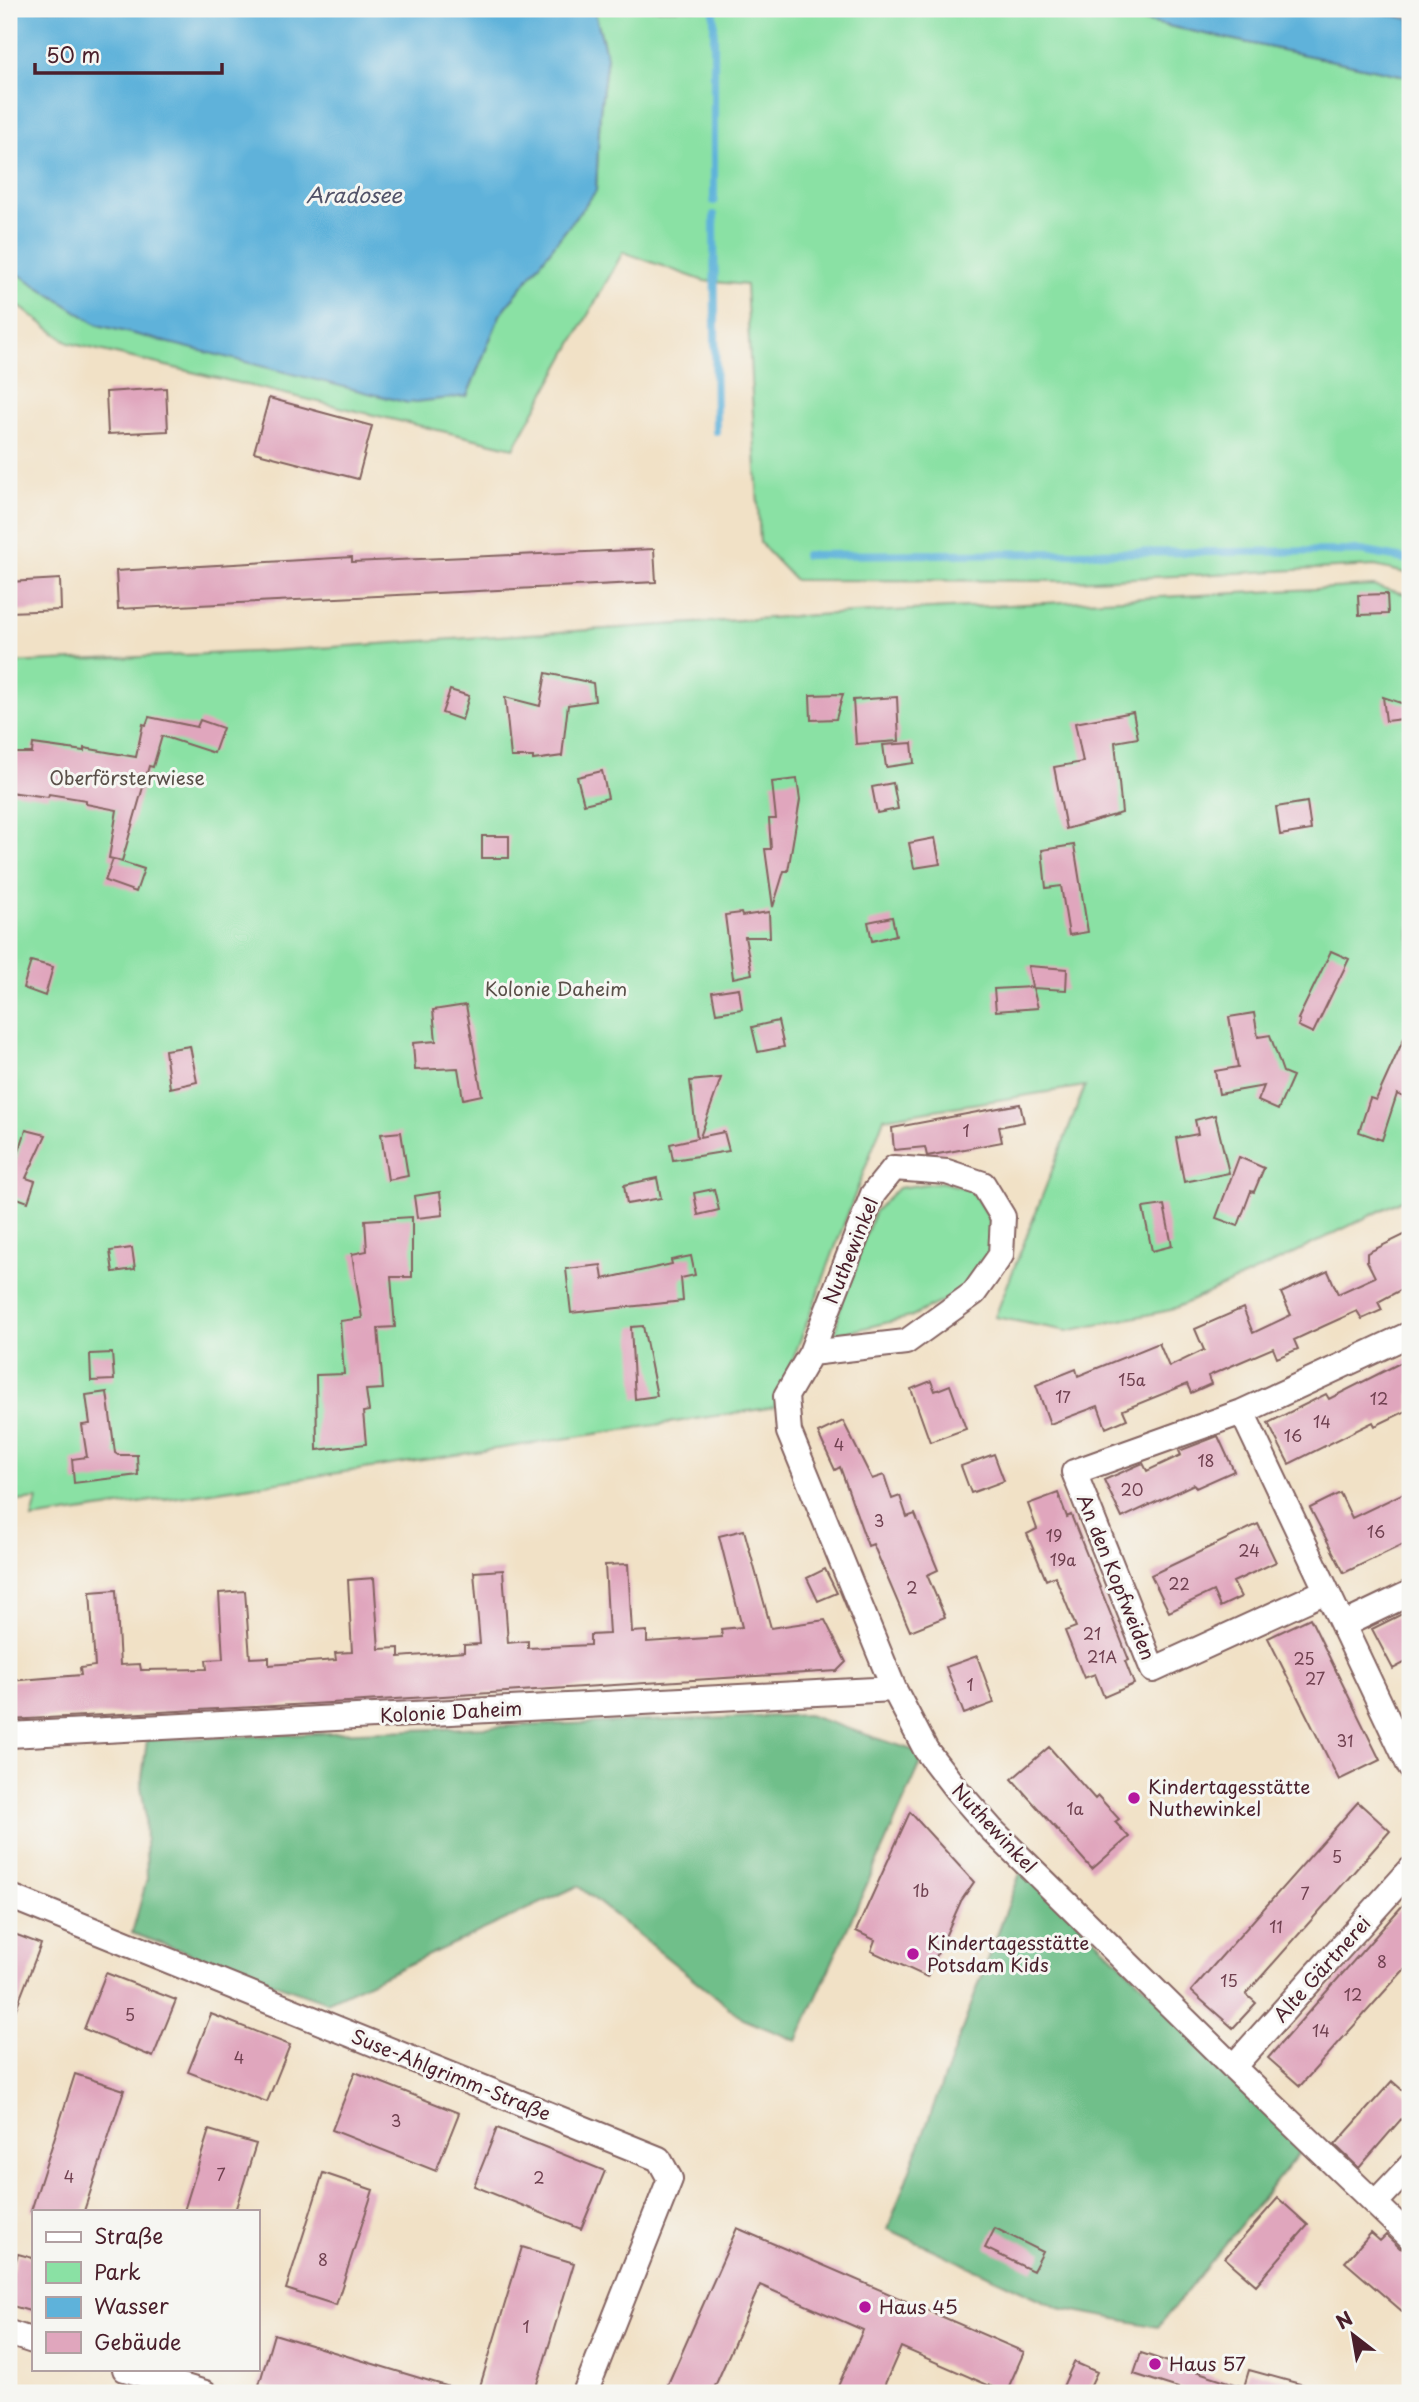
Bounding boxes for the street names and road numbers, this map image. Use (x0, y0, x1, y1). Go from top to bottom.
street label: Nuthewinkel (816, 1193, 884, 1308)
street label: An den Kopfweiden (1071, 1489, 1163, 1664)
street label: Kolonie Daheim (379, 1693, 523, 1729)
street label: Nuthewinkel (946, 1776, 1044, 1878)
street label: Alte Gärtnerei (1266, 1909, 1376, 2027)
street label: Suse-Ahlgrimm-Straße (347, 2021, 555, 2127)

